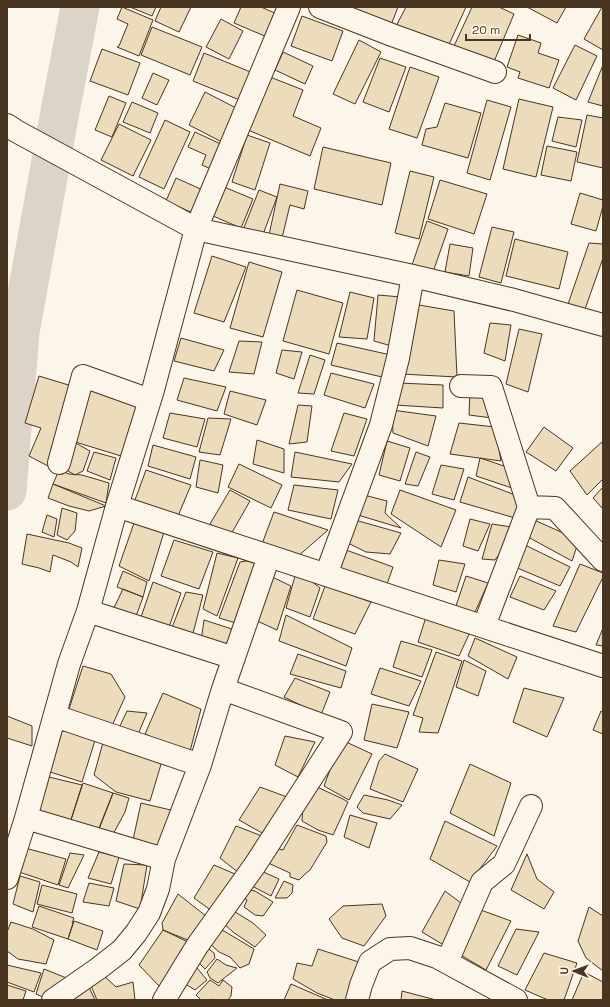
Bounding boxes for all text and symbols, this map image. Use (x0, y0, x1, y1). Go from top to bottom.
scale bar (466, 16, 530, 42)
text: 20 m (472, 22, 500, 38)
north arrow (554, 951, 594, 991)
text: U (557, 967, 571, 975)

